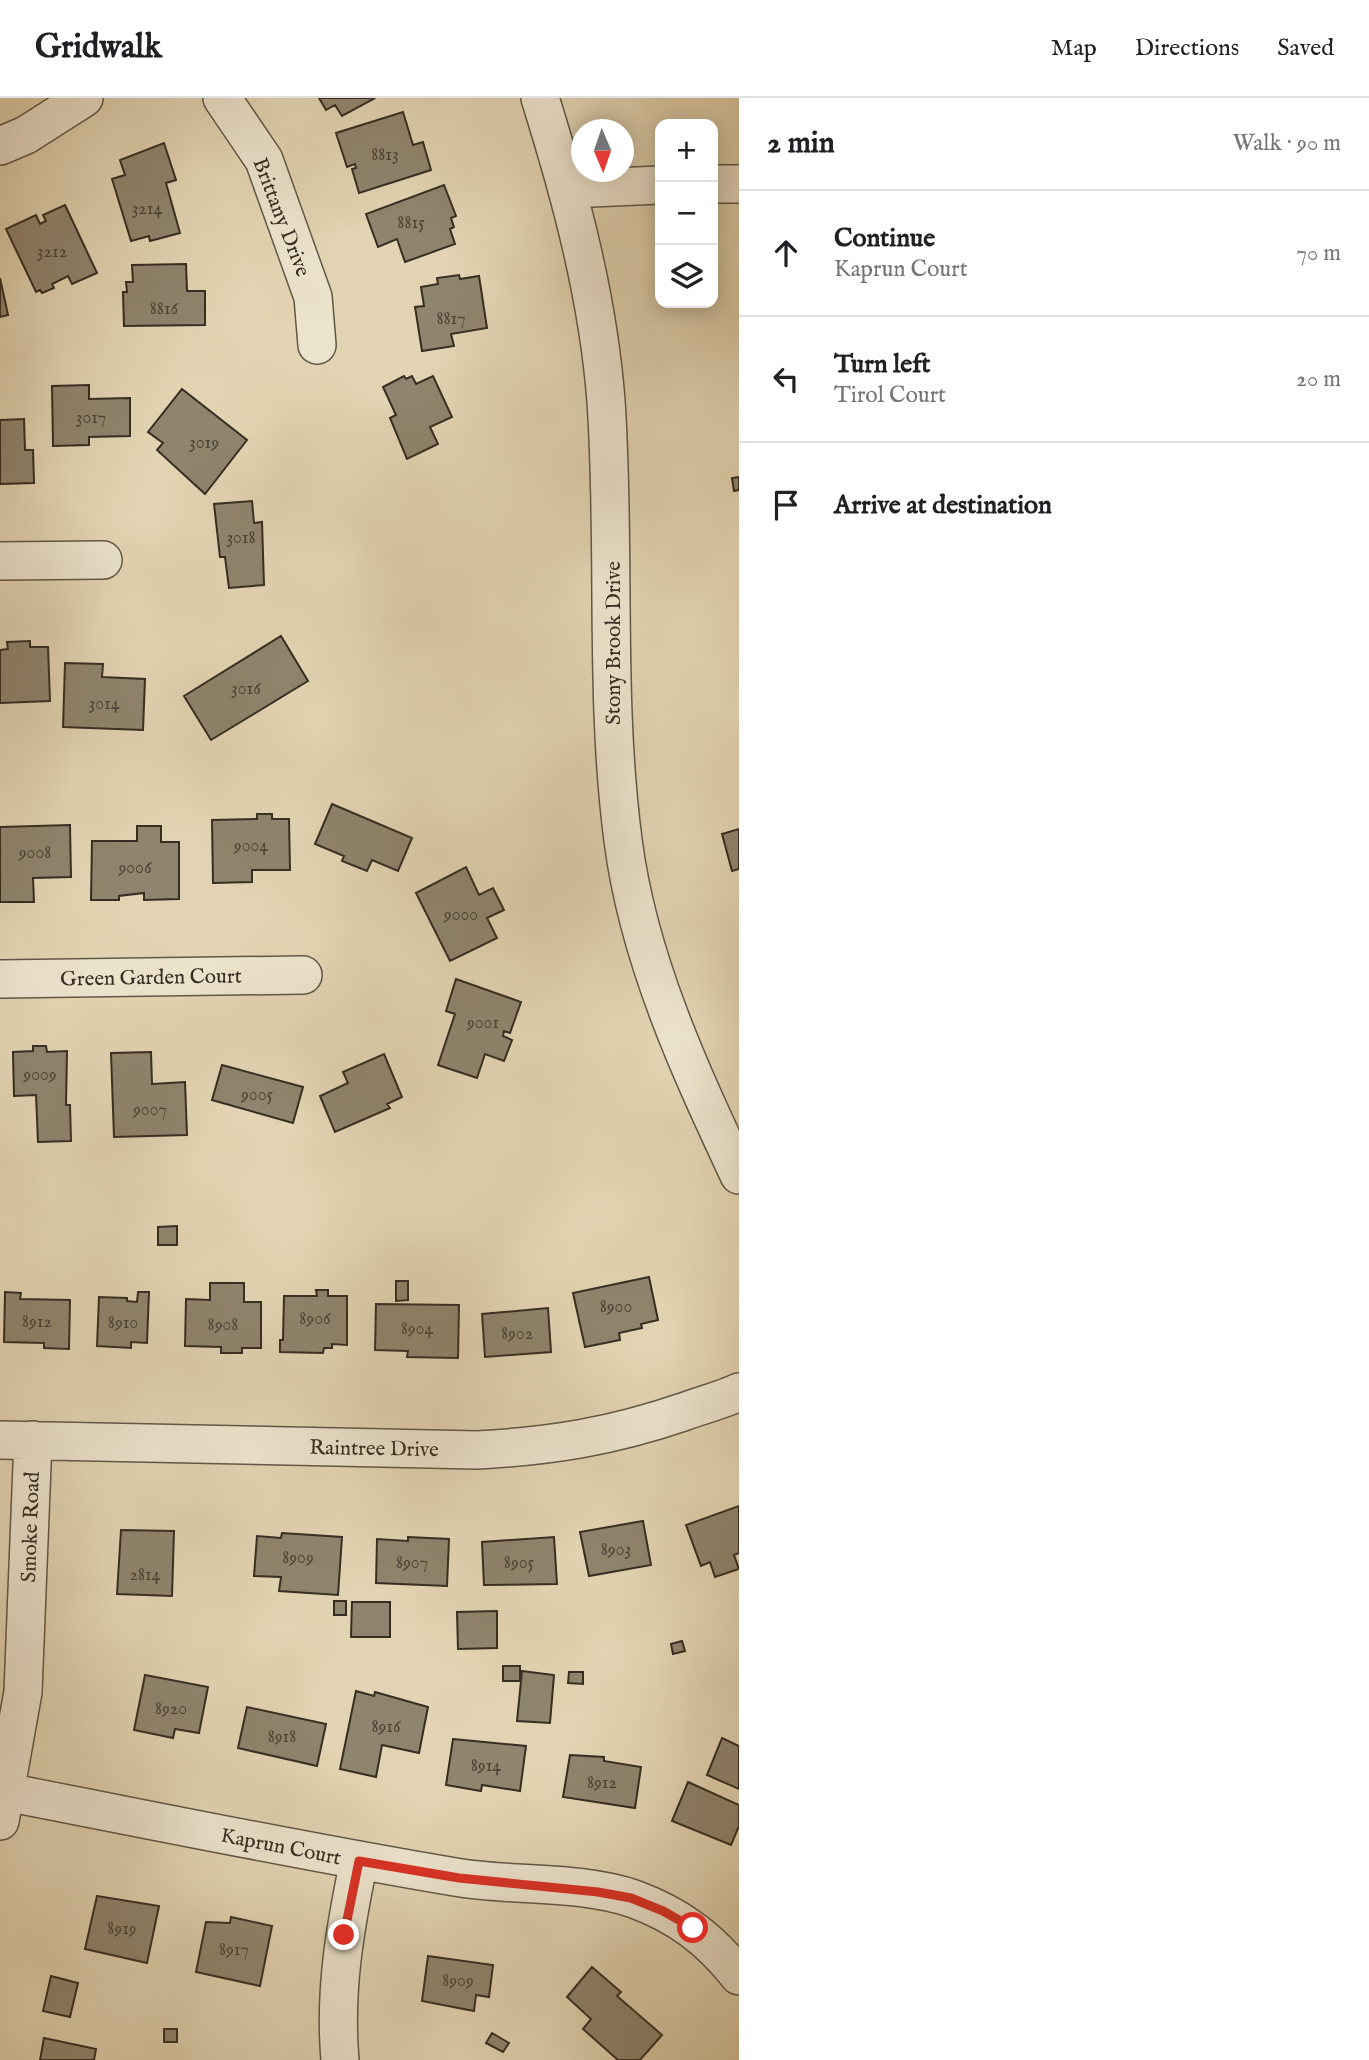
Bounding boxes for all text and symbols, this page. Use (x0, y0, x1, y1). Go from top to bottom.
text: Gridwalk (35, 27, 162, 69)
text: Map (1051, 33, 1097, 64)
text: Directions (1135, 33, 1239, 64)
text: Saved (1277, 33, 1334, 64)
north arrow (571, 119, 634, 182)
map controls (655, 119, 718, 308)
button: + (655, 119, 718, 182)
text: 2 min (767, 125, 835, 163)
text: Walk · 90 m (1233, 129, 1341, 158)
house number: 8813 (371, 144, 399, 167)
street label: Brittany Drive (246, 154, 316, 281)
button: − (655, 182, 718, 245)
house number: 3214 (132, 198, 163, 221)
house number: 8815 (397, 212, 425, 235)
text: Continue (834, 222, 935, 255)
icon: ahead (767, 234, 805, 272)
text: 70 m (1296, 239, 1341, 268)
house number: 3212 (37, 241, 67, 264)
button: layers (655, 245, 718, 308)
text: Kaprun Court (834, 255, 968, 284)
house number: 8816 (150, 298, 179, 321)
house number: 8817 (436, 308, 466, 331)
text: Turn left (834, 348, 931, 381)
icon: left (767, 360, 805, 398)
text: 20 m (1296, 365, 1341, 394)
text: Tirol Court (834, 381, 946, 410)
house number: 3017 (76, 407, 106, 430)
house number: 3019 (189, 432, 219, 455)
icon: arrive (767, 486, 805, 524)
text: Arrive at destination (834, 489, 1052, 522)
house number: 3018 (226, 527, 256, 550)
street label: Stony Brook Drive (601, 561, 628, 725)
house number: 3016 (231, 678, 261, 701)
house number: 3014 (89, 693, 120, 716)
house number: 9004 (233, 835, 268, 858)
house number: 9008 (18, 842, 51, 865)
house number: 9006 (117, 857, 152, 880)
house number: 9000 (443, 904, 478, 927)
street label: Green Garden Court (60, 963, 242, 994)
house number: 9001 (466, 1012, 499, 1035)
house number: 9009 (22, 1064, 57, 1087)
house number: 9005 (240, 1084, 274, 1107)
house number: 9007 (132, 1099, 167, 1122)
house number: 8900 (600, 1296, 632, 1319)
house number: 8906 (299, 1308, 331, 1331)
house number: 8912 (22, 1311, 52, 1334)
house number: 8910 (108, 1312, 138, 1335)
house number: 8908 (208, 1314, 238, 1337)
house number: 8904 (401, 1318, 433, 1341)
house number: 8902 (501, 1323, 533, 1346)
street label: Raintree Drive (309, 1435, 439, 1464)
street label: Smoke Road (16, 1470, 47, 1583)
house number: 8903 (601, 1539, 631, 1562)
house number: 8909 (282, 1547, 314, 1570)
house number: 8907 (396, 1552, 428, 1575)
house number: 8905 (504, 1552, 535, 1575)
house number: 2814 (129, 1564, 161, 1587)
house number: 8920 (155, 1698, 187, 1721)
house number: 8916 (371, 1716, 401, 1739)
house number: 8918 (268, 1726, 296, 1749)
house number: 8914 (471, 1755, 501, 1778)
house number: 8912 (587, 1772, 617, 1795)
street label: Kaprun Court (218, 1823, 343, 1872)
route start (677, 1912, 708, 1943)
house number: 8919 (107, 1918, 137, 1941)
route end (328, 1919, 359, 1950)
house number: 8917 (219, 1939, 249, 1962)
house number: 8909 (442, 1970, 474, 1993)

